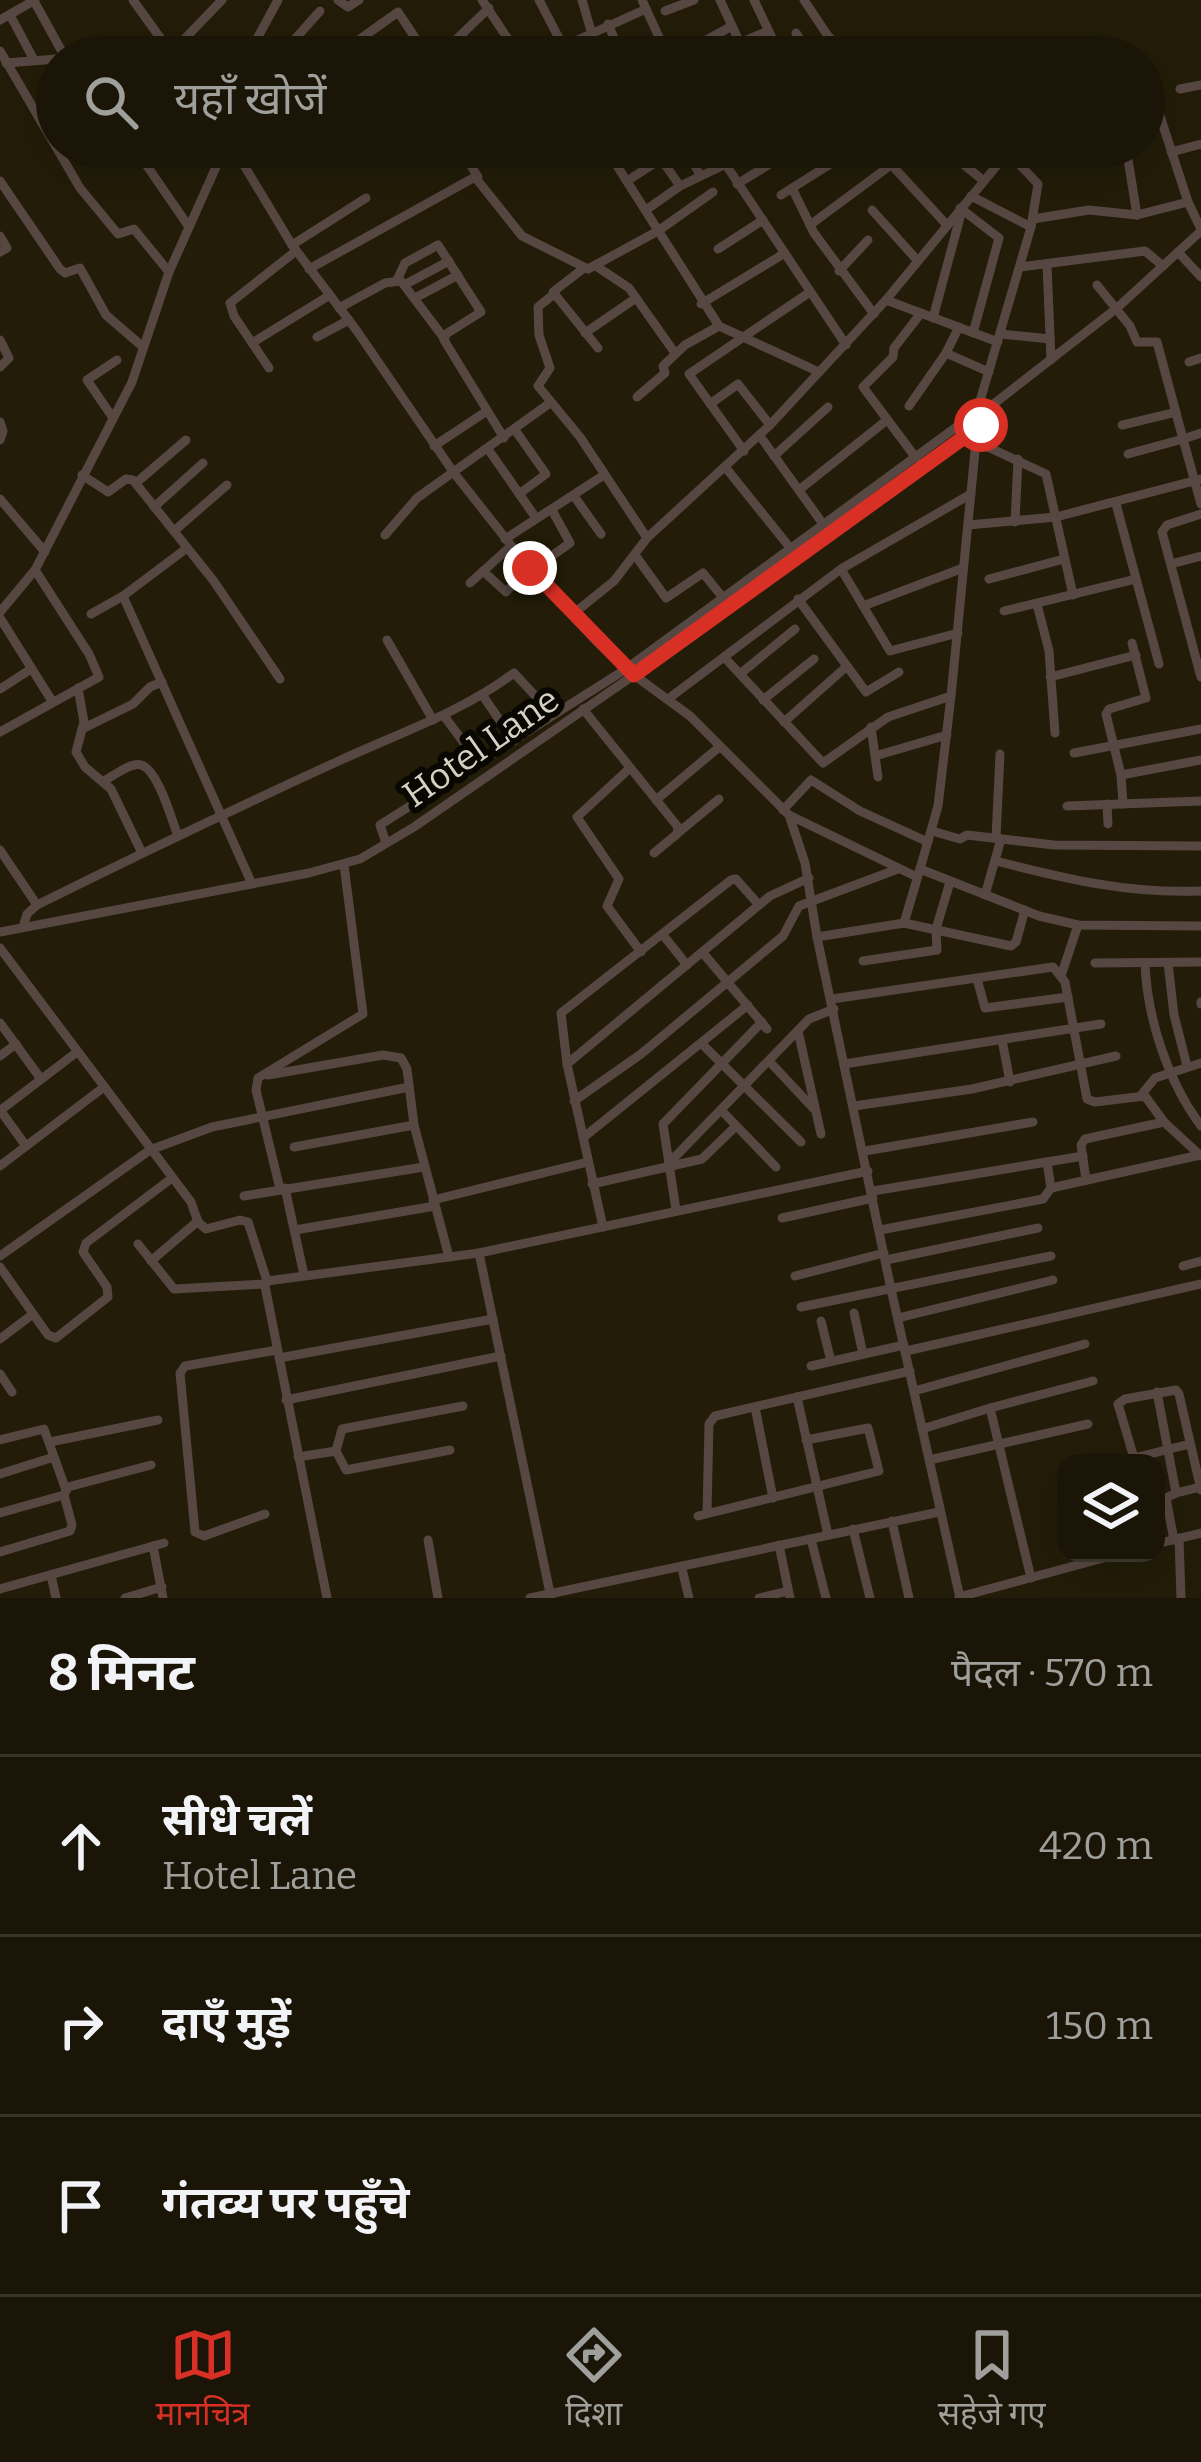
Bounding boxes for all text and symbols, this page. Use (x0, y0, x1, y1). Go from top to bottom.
search box (36, 36, 1165, 168)
icon: search (78, 69, 144, 135)
text: यहाँ खोजें (174, 72, 327, 126)
route start (954, 398, 1008, 452)
route end (503, 541, 557, 595)
street label: Hotel Lane (395, 677, 567, 817)
map controls (1057, 1454, 1165, 1562)
button: layers (1057, 1454, 1165, 1562)
text: 8 मिनट (48, 1642, 195, 1704)
text: पैदल · 570 m (951, 1650, 1153, 1696)
text: सीधे चलें (162, 1793, 312, 1847)
icon: ahead (48, 1813, 114, 1879)
text: 420 m (1039, 1823, 1153, 1869)
text: Hotel Lane (162, 1853, 357, 1899)
icon: right (48, 1993, 114, 2059)
text: दाएँ मुड़ें (162, 1996, 291, 2050)
text: 150 m (1046, 2003, 1153, 2049)
icon: arrive (48, 2173, 114, 2239)
text: गंतव्य पर पहुँचे (162, 2176, 410, 2230)
tab: मानचित्र (155, 2322, 250, 2438)
tab: दिशा (561, 2322, 627, 2438)
tab: सहेजे गए (938, 2322, 1046, 2438)

